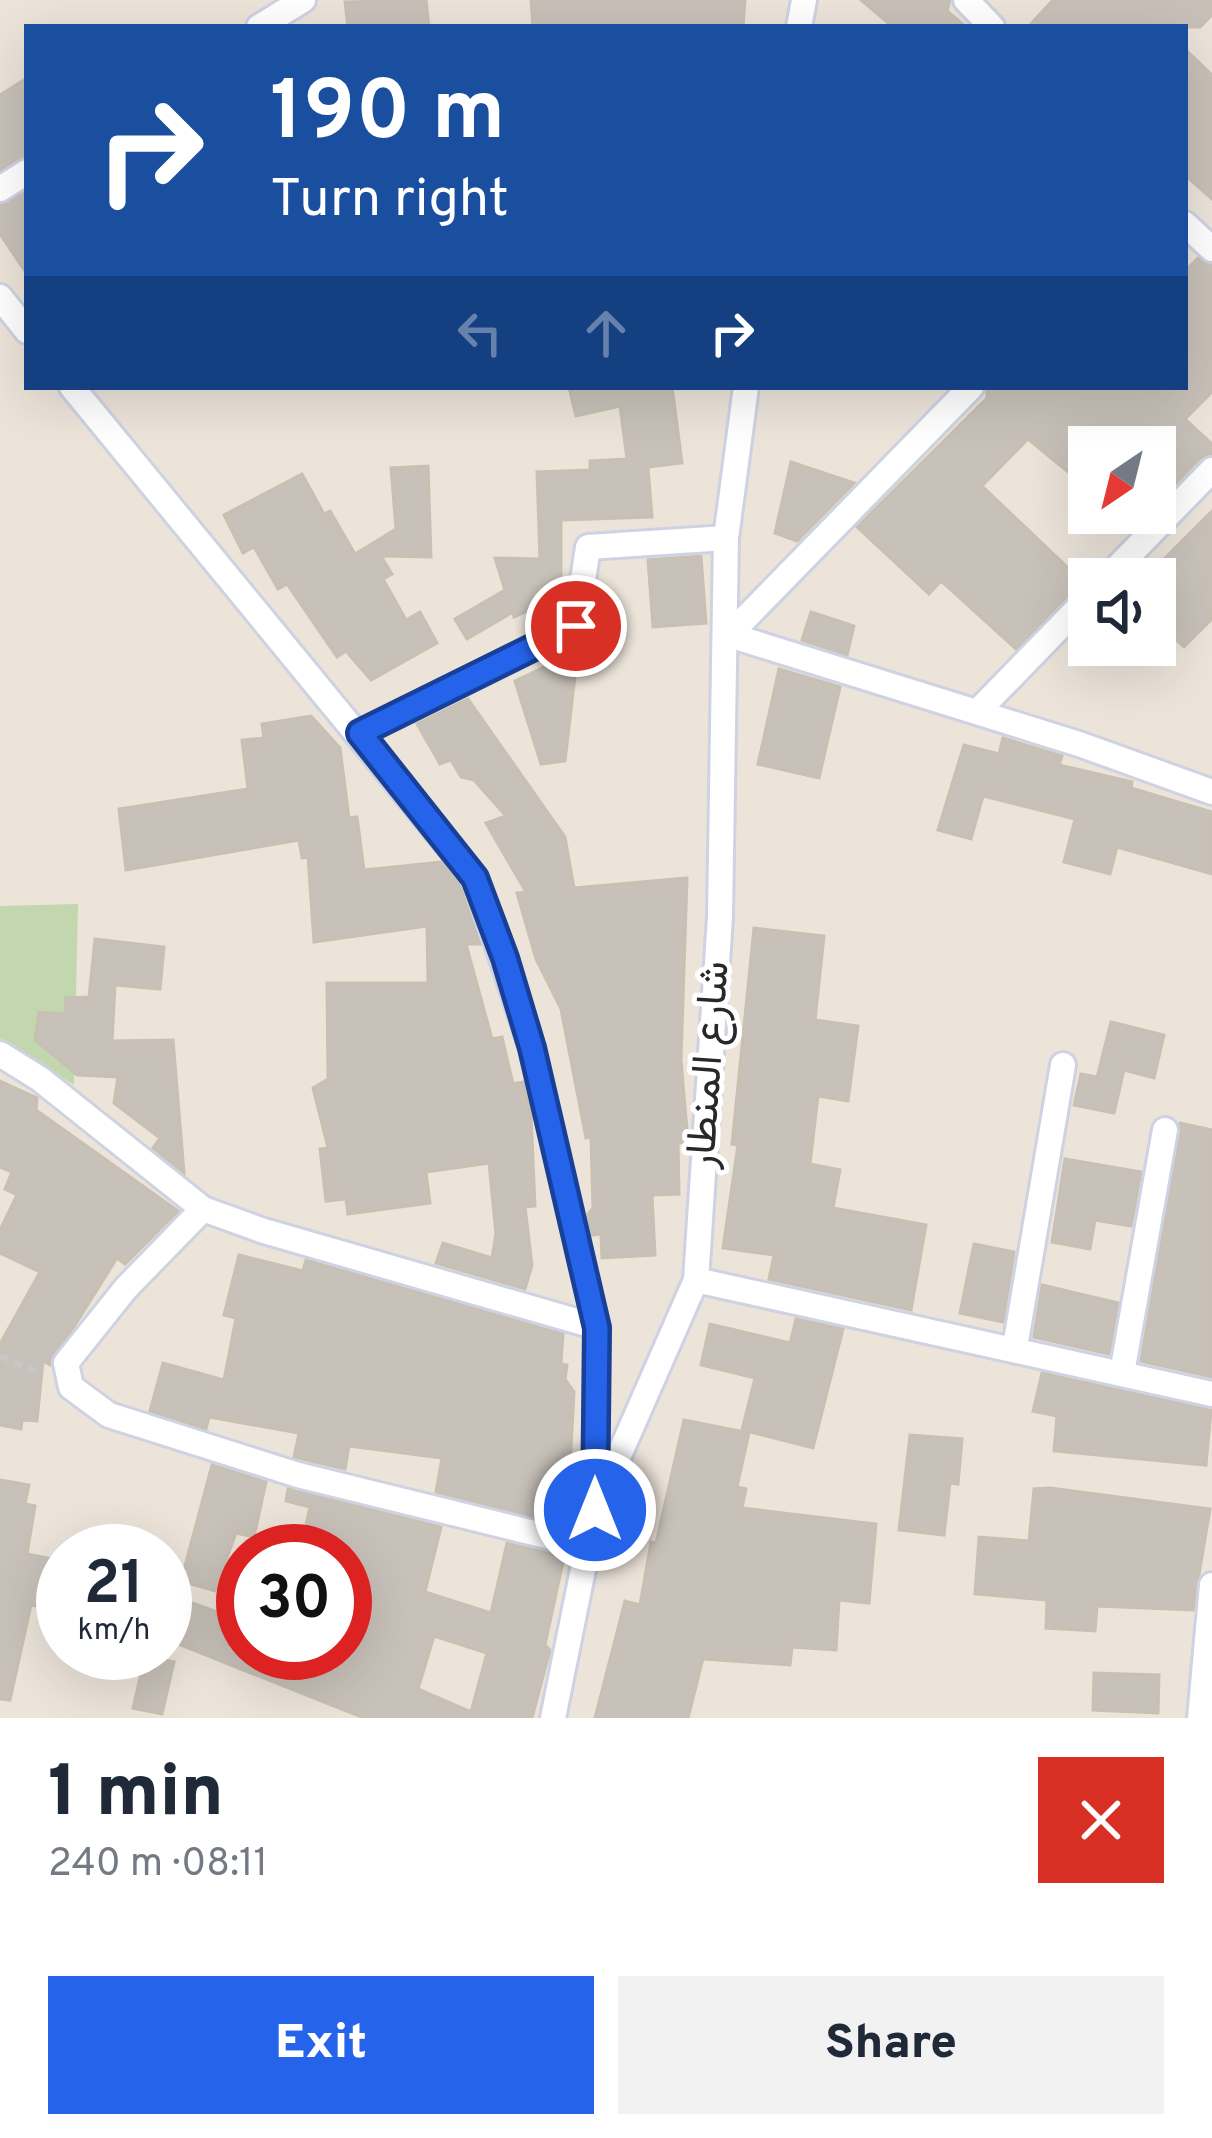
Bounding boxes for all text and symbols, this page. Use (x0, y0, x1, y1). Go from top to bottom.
text: 190 m (270, 63, 505, 169)
icon: right (72, 72, 228, 228)
text: Turn right (270, 167, 509, 236)
icon: left (447, 300, 513, 366)
icon: ahead (573, 300, 639, 366)
icon: right (699, 300, 765, 366)
north arrow (1068, 426, 1176, 534)
map controls (1068, 426, 1176, 666)
button: sound (1068, 558, 1176, 666)
pin (525, 575, 627, 677)
icon: arrive (543, 593, 609, 659)
street label: شارع المنطار (676, 959, 744, 1172)
position arrow (532, 1447, 658, 1573)
speed limit sign: 30 (216, 1524, 372, 1680)
text: 21 (84, 1549, 144, 1625)
text: km/h (78, 1613, 150, 1650)
text: 1 min (48, 1750, 224, 1842)
button: close (1038, 1757, 1164, 1883)
text: 240 m · 08:11 (48, 1841, 268, 1890)
button: Exit (48, 1976, 594, 2114)
button: Share (618, 1976, 1164, 2114)

